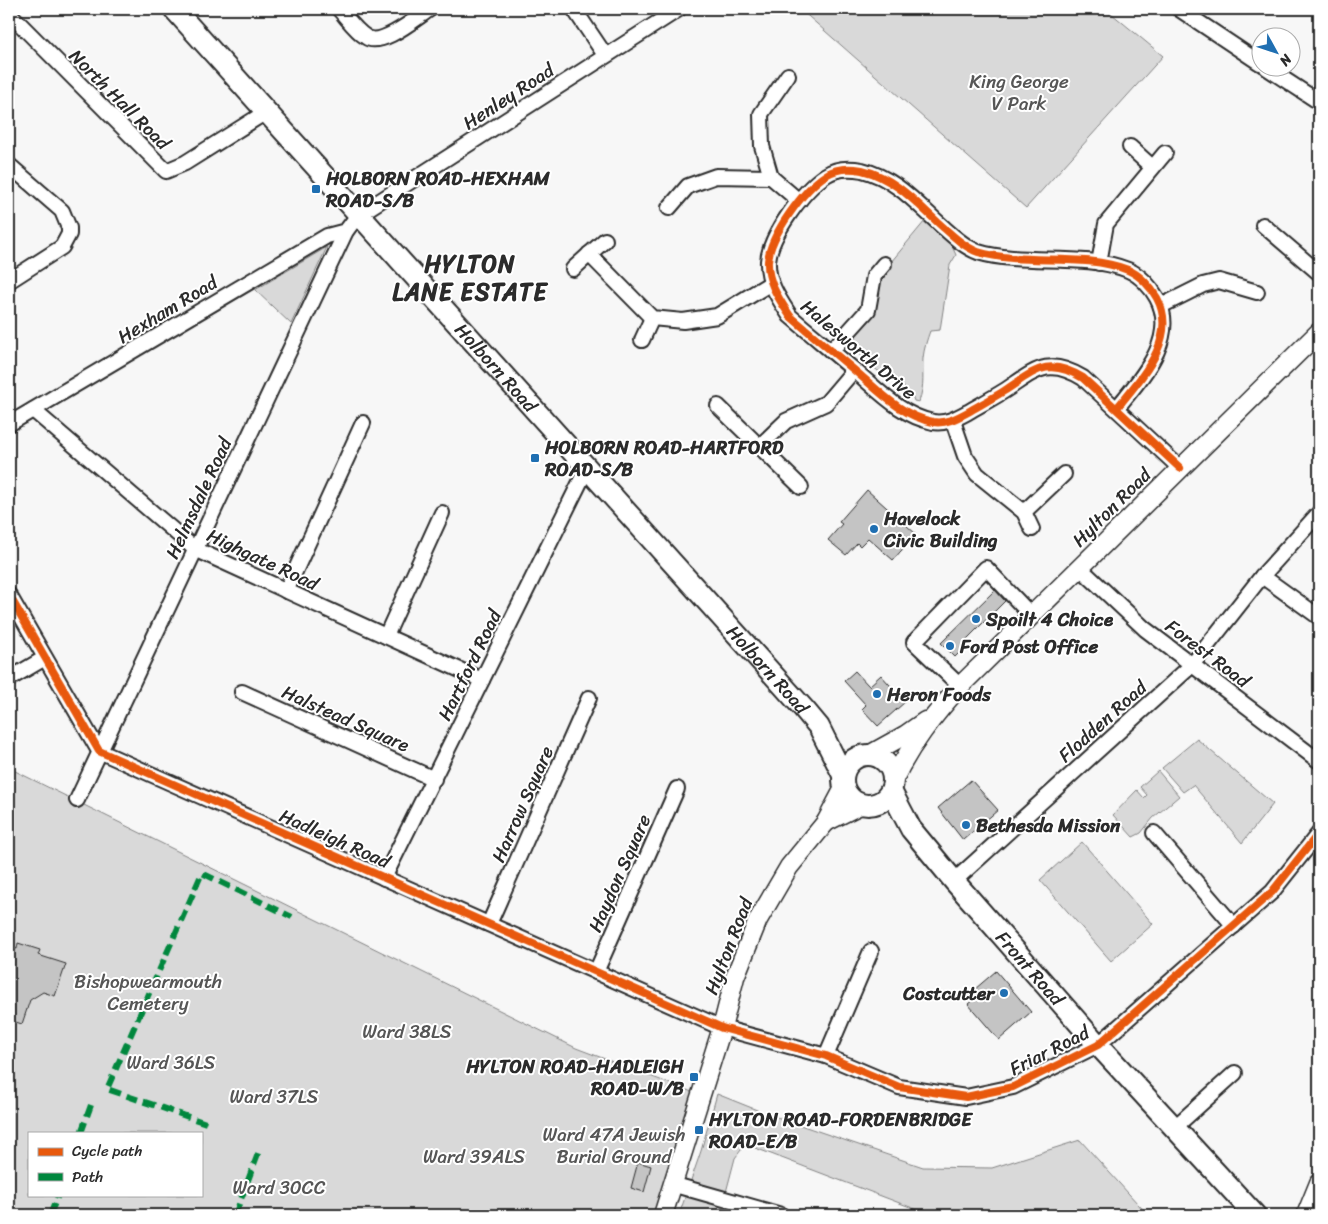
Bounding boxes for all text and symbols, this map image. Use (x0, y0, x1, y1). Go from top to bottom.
north arrow (1250, 28, 1300, 78)
street label: North Hall Road (61, 41, 180, 159)
text: N (1273, 48, 1299, 72)
street label: Henley Road (456, 53, 562, 139)
park label: King George V Park (969, 65, 1069, 120)
place label: HOLBORN ROAD-HEXHAM ROAD-S/B (325, 162, 550, 217)
marker: HOLBORN ROAD-HEXHAM ROAD-S/B (310, 183, 322, 195)
district label: HYLTON LANE ESTATE (392, 243, 548, 313)
street label: Hexham Road (111, 265, 226, 353)
street label: Halesworth Drive (793, 291, 924, 408)
street label: Holborn Road (446, 315, 546, 421)
street label: Helmsdale Road (156, 430, 242, 564)
place label: HOLBORN ROAD-HARTFORD ROAD-S/B (544, 431, 784, 486)
marker: HOLBORN ROAD-HARTFORD ROAD-S/B (529, 452, 541, 464)
street label: Hylton Road (1064, 459, 1160, 555)
place label: Havelock Civic Building (883, 502, 998, 557)
street label: Highgate Road (201, 519, 325, 600)
marker: Havelock Civic Building (868, 523, 880, 535)
street label: Hartford Road (428, 602, 511, 726)
place label: Spoilt 4 Choice (985, 603, 1114, 636)
street label: Forest Road (1158, 610, 1259, 698)
marker: Spoilt 4 Choice (970, 613, 982, 625)
street label: Holborn Road (718, 617, 818, 723)
place label: Ford Post Office (959, 630, 1098, 663)
marker: Ford Post Office (944, 640, 956, 652)
street label: Flodden Road (1050, 671, 1155, 771)
street label: Halstead Square (277, 676, 415, 761)
place label: Heron Foods (886, 678, 992, 711)
marker: Heron Foods (871, 688, 883, 700)
street label: Harrow Square (482, 740, 563, 868)
street label: Hadleigh Road (274, 799, 397, 878)
street label: Haydon Square (579, 809, 660, 938)
place label: Bethesda Mission (976, 809, 1121, 842)
marker: Bethesda Mission (960, 819, 972, 831)
street label: Hylton Road (695, 892, 762, 1000)
street label: Front Road (987, 923, 1074, 1015)
park label: Bishopwearmouth Cemetery (74, 965, 222, 1020)
place label: Costcutter (902, 977, 996, 1010)
marker: Costcutter (998, 987, 1010, 999)
park label: Ward 38LS (362, 1015, 452, 1048)
street label: Friar Road (1003, 1015, 1097, 1085)
park label: Ward 36LS (127, 1046, 215, 1079)
place label: HYLTON ROAD-HADLEIGH ROAD-W/B (465, 1050, 685, 1105)
marker: HYLTON ROAD-HADLEIGH ROAD-W/B (688, 1071, 700, 1083)
park label: Ward 37LS (230, 1080, 319, 1113)
place label: HYLTON ROAD-FORDENBRIDGE ROAD-E/B (708, 1103, 973, 1158)
park label: Ward 47A Jewish Burial Ground (543, 1118, 685, 1173)
marker: HYLTON ROAD-FORDENBRIDGE ROAD-E/B (693, 1124, 705, 1136)
legend (28, 1132, 202, 1196)
text: Cycle path (72, 1138, 143, 1164)
park label: Ward 39ALS (423, 1140, 525, 1173)
text: Path (72, 1164, 103, 1190)
park label: Ward 30CC (232, 1171, 326, 1204)

